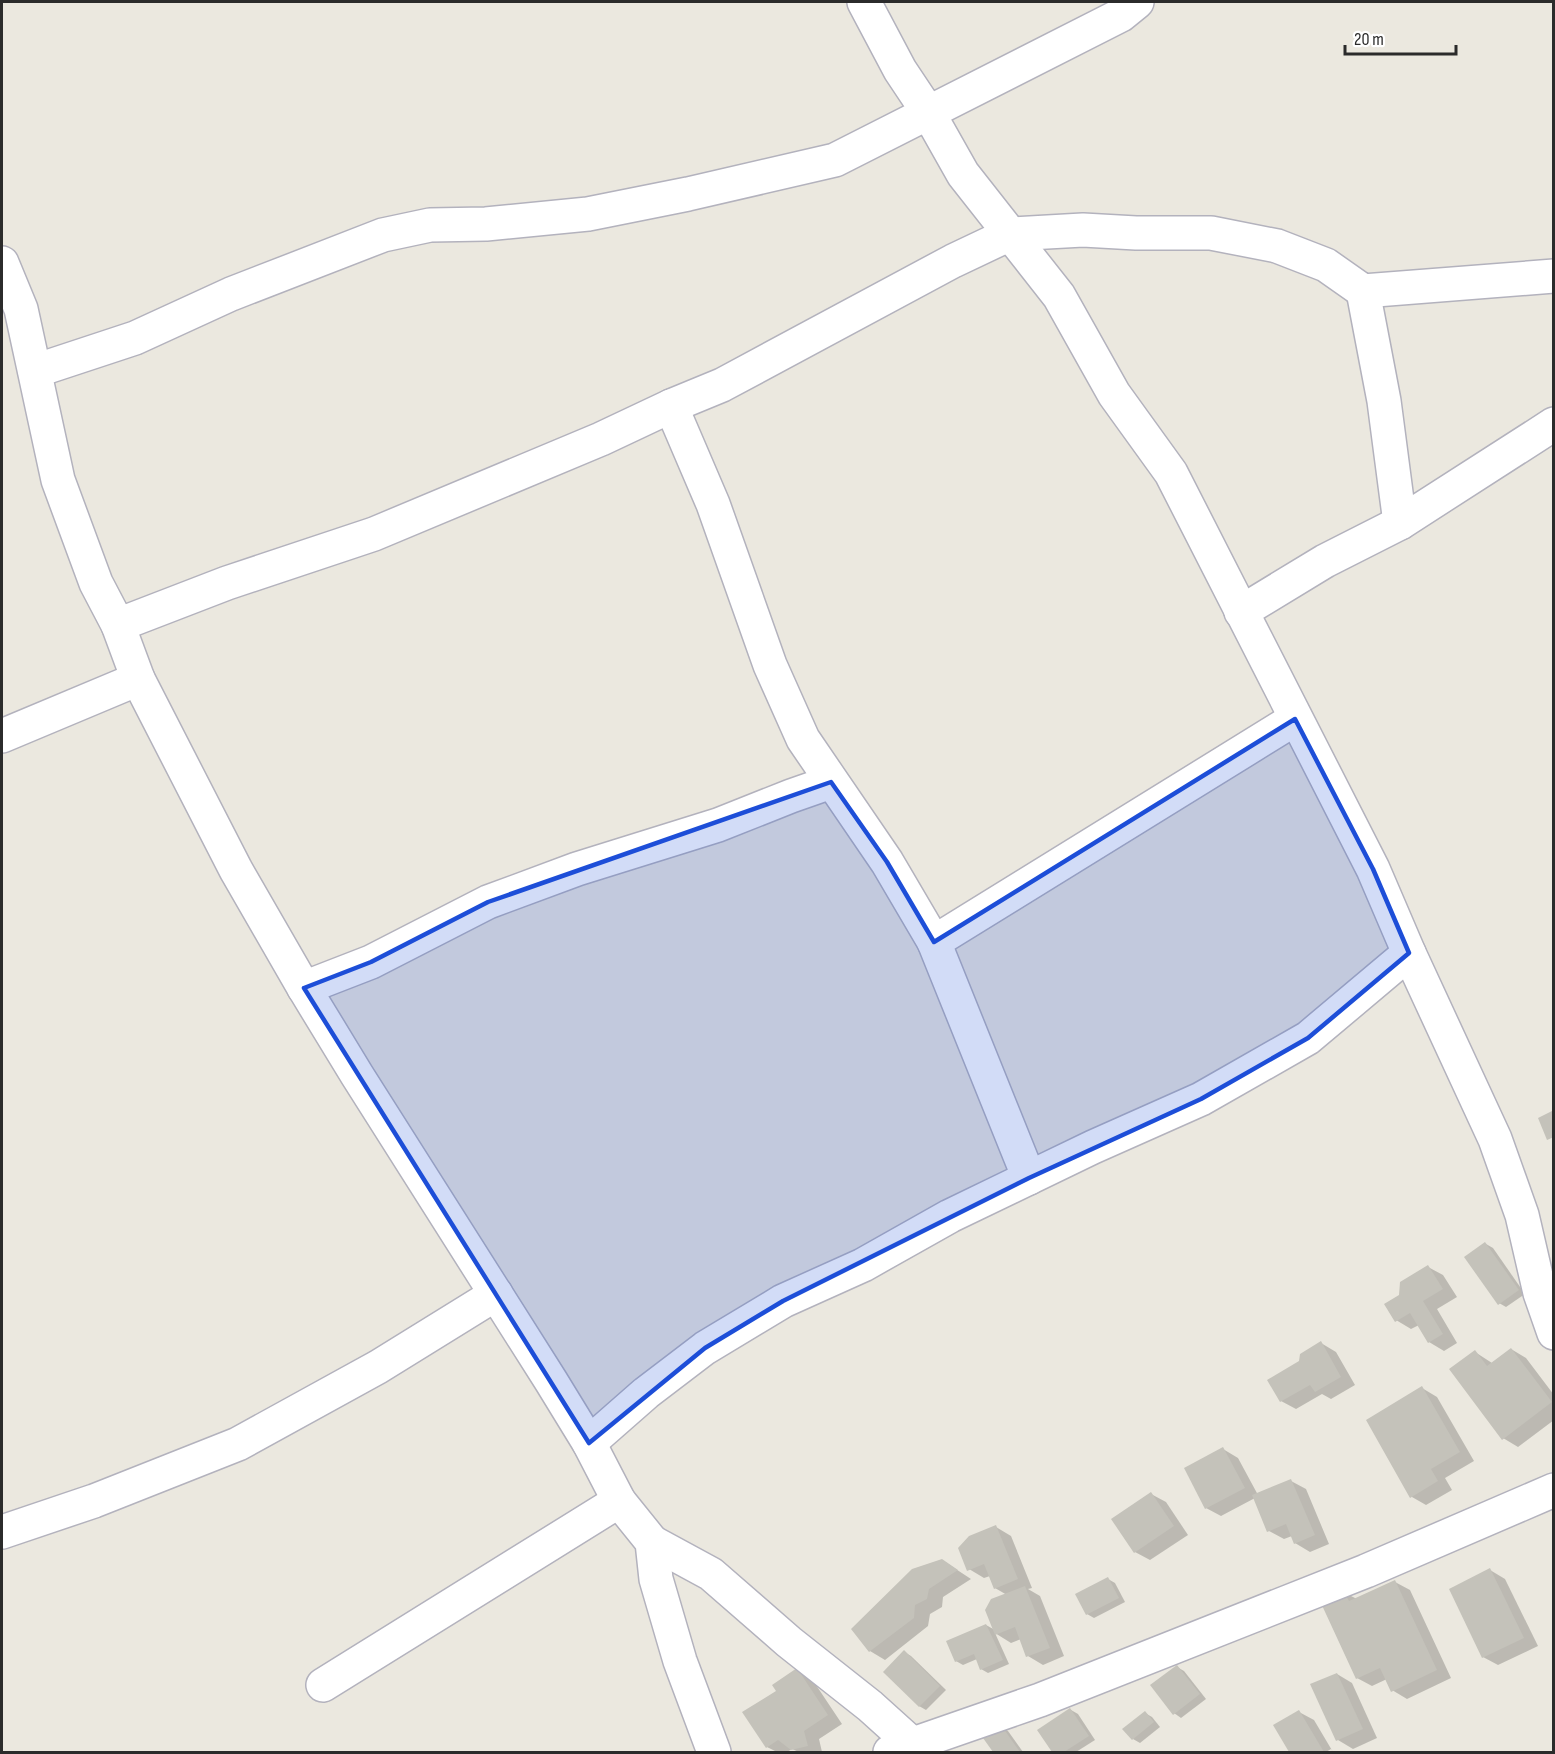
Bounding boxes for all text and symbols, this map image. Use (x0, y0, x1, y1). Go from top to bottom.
scale bar (1345, 18, 1456, 56)
text: 20 m (1354, 29, 1384, 50)

